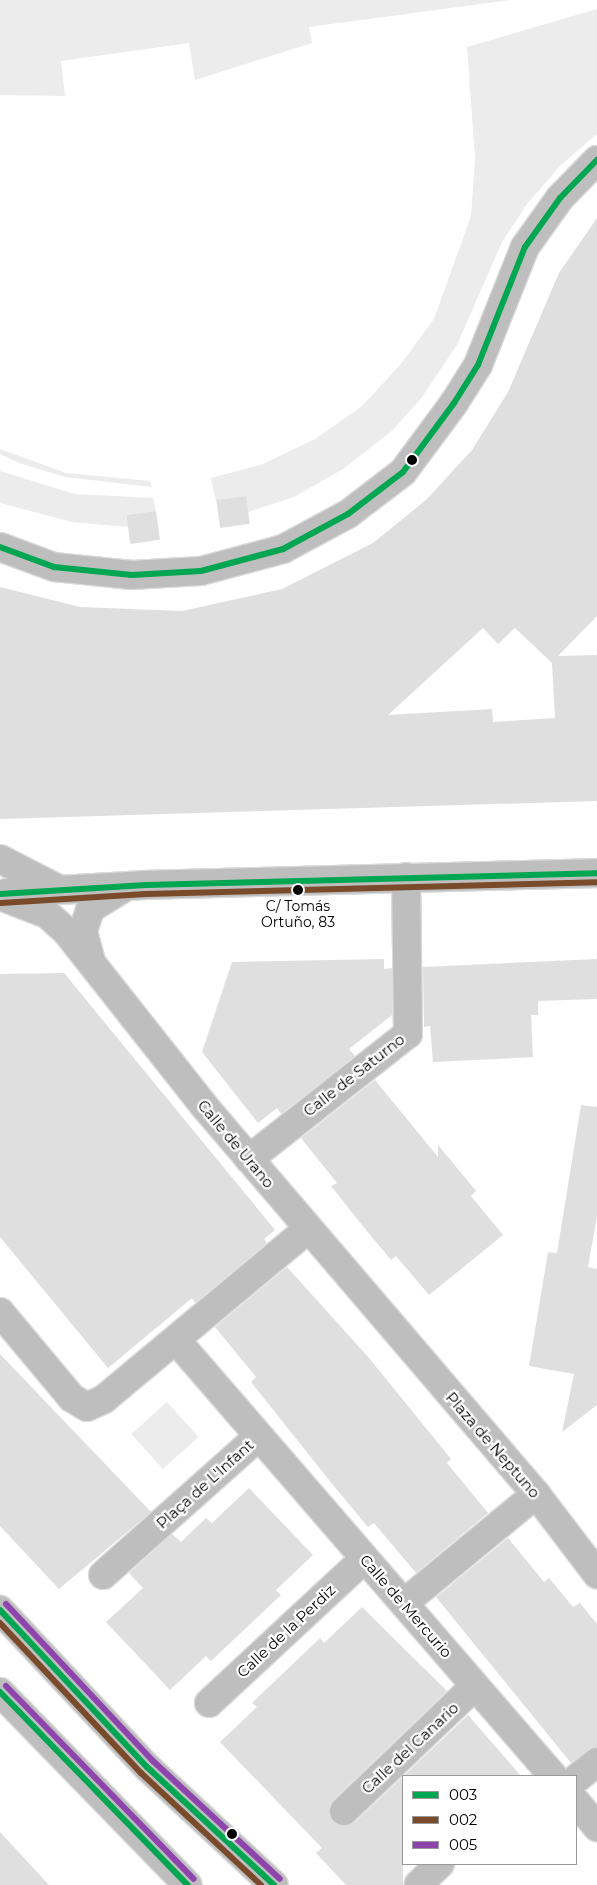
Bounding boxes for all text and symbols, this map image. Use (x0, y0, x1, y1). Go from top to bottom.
unlabelled marker (407, 455, 417, 465)
marker: C/ Tomás Ortuño, 83 (293, 885, 303, 895)
place label: C/ Tomás Ortuño, 83 (261, 898, 335, 930)
street label: Calle de Saturno (300, 1030, 408, 1120)
street label: Calle de Urano (194, 1096, 278, 1192)
street label: Plaza de Neptuno (442, 1388, 544, 1502)
street label: Plaça de L'Infant (153, 1436, 257, 1532)
street label: Calle de Mercurio (356, 1551, 456, 1661)
street label: Calle de la Perdiz (233, 1581, 339, 1681)
street label: Calle del Canario (358, 1699, 462, 1797)
legend (402, 1775, 577, 1865)
text: 003 (449, 1785, 477, 1804)
text: 002 (449, 1810, 477, 1829)
unlabelled marker (227, 1829, 237, 1839)
text: 005 (449, 1835, 477, 1854)

